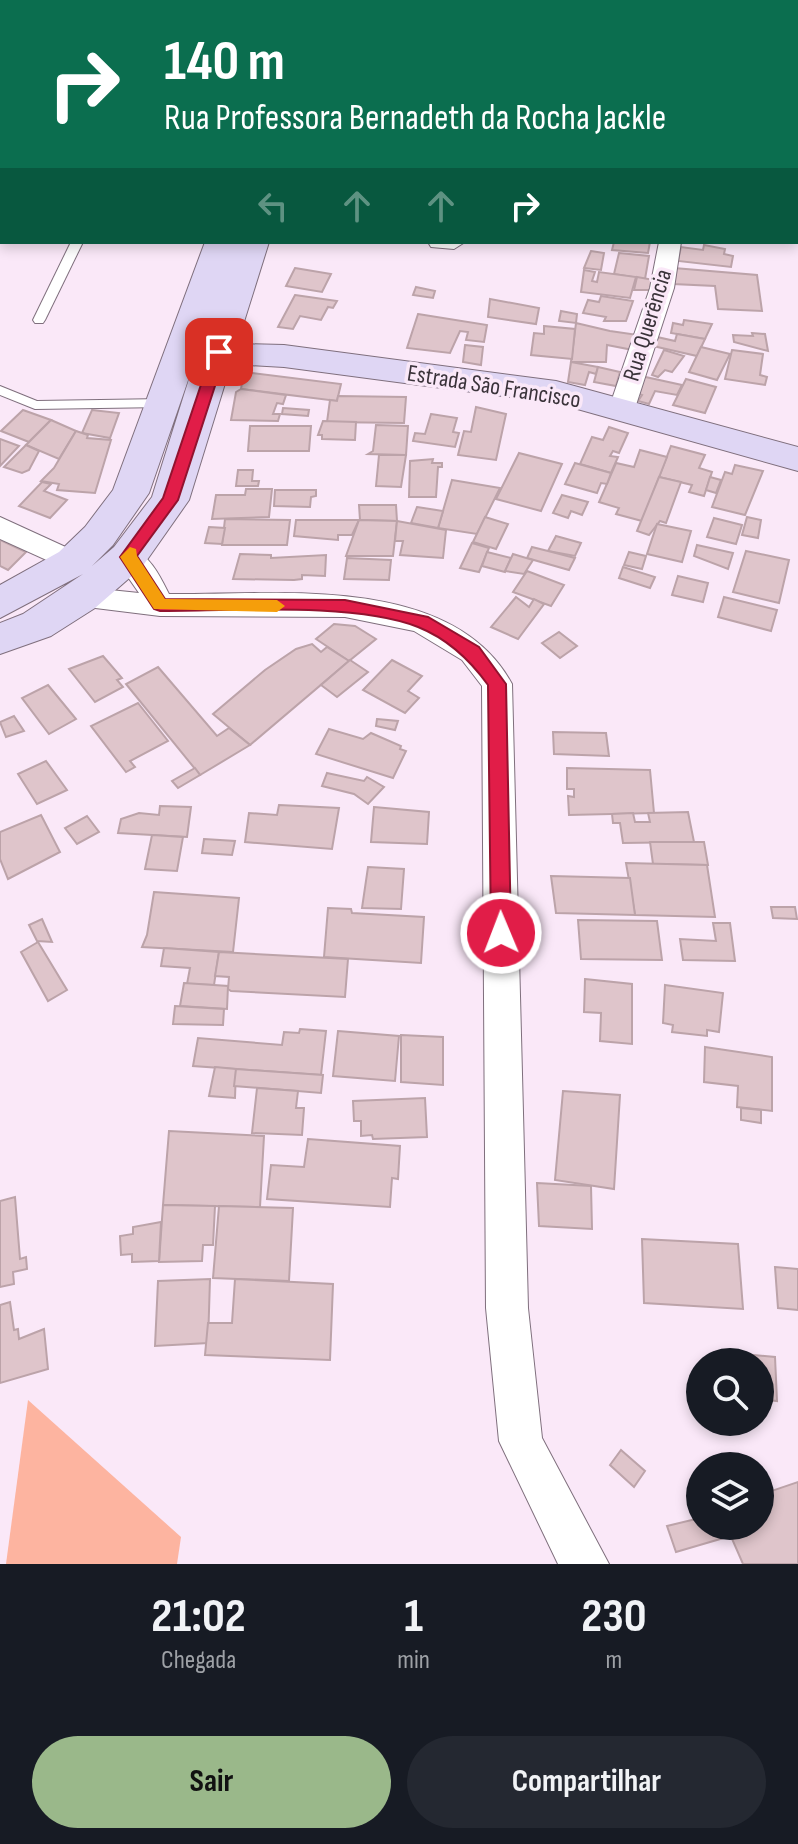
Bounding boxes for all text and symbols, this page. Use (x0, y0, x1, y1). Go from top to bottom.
text: 140 m (164, 29, 285, 96)
icon: right (32, 32, 136, 136)
text: Rua Professora Bernadeth da Rocha Jackle (164, 97, 666, 140)
icon: left (251, 184, 295, 228)
icon: ahead (335, 184, 379, 228)
icon: ahead (419, 184, 463, 228)
icon: right (503, 184, 547, 228)
street label: Rua Querência (617, 266, 678, 385)
pin (185, 318, 253, 386)
icon: arrive (197, 330, 241, 374)
street label: Estrada São Francisco (405, 358, 583, 415)
position arrow (459, 891, 543, 975)
map controls (686, 1348, 774, 1540)
button: search (686, 1348, 774, 1436)
button: layers (686, 1452, 774, 1540)
text: 21:02 (151, 1588, 246, 1645)
text: 1 (404, 1588, 423, 1645)
text: 230 (581, 1588, 647, 1645)
text: Chegada (161, 1645, 236, 1676)
text: min (397, 1645, 430, 1676)
text: m (606, 1645, 622, 1676)
button: Sair (32, 1736, 391, 1828)
button: Compartilhar (407, 1736, 766, 1828)

